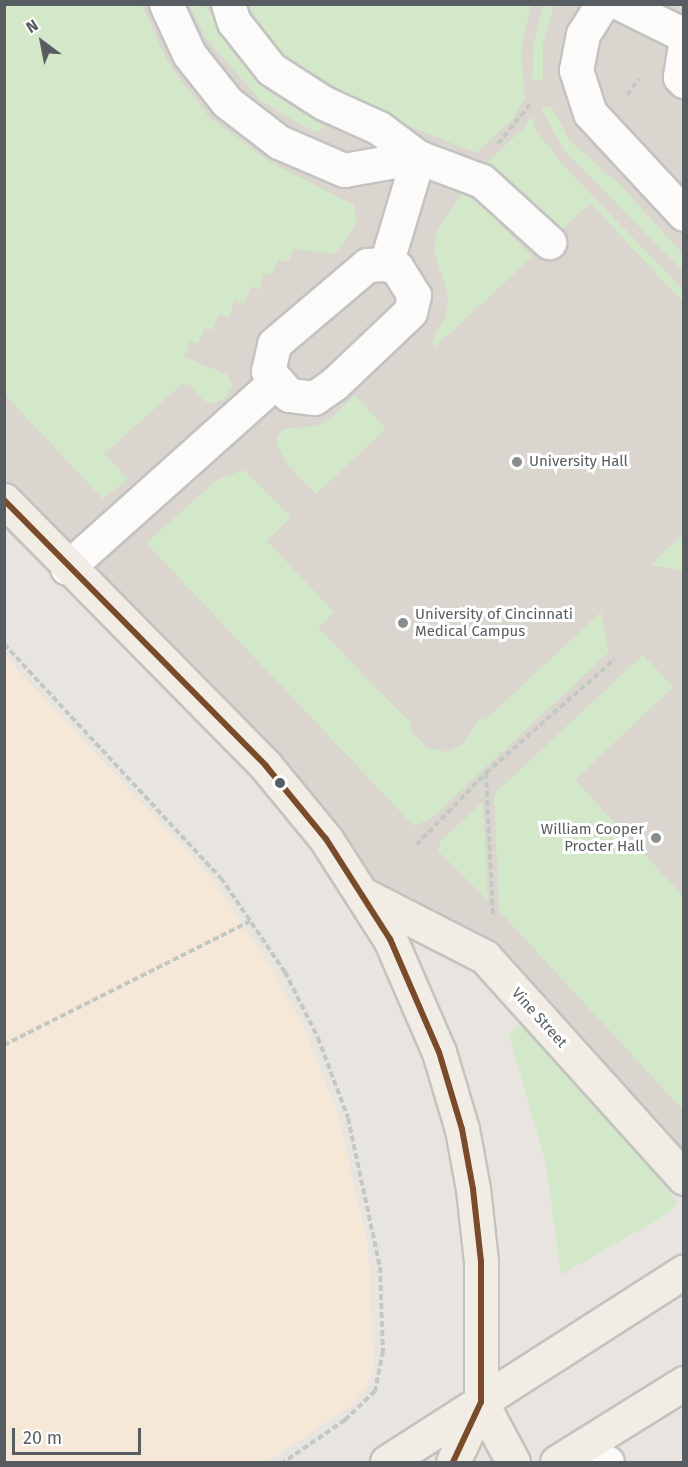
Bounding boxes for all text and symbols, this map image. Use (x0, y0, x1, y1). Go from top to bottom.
north arrow (12, 12, 72, 72)
text: N (23, 15, 42, 37)
place label: University Hall (529, 453, 628, 471)
marker: University Hall (510, 455, 524, 469)
place label: University of Cincinnati Medical Campus (415, 605, 573, 640)
marker: University of Cincinnati Medical Campus (396, 616, 410, 630)
unlabelled marker (274, 777, 286, 789)
place label: William Cooper Procter Hall (541, 820, 644, 855)
marker: William Cooper Procter Hall (649, 831, 663, 845)
street label: Vine Street (507, 984, 571, 1052)
scale bar (15, 1416, 144, 1454)
text: 20 m (23, 1427, 62, 1449)

